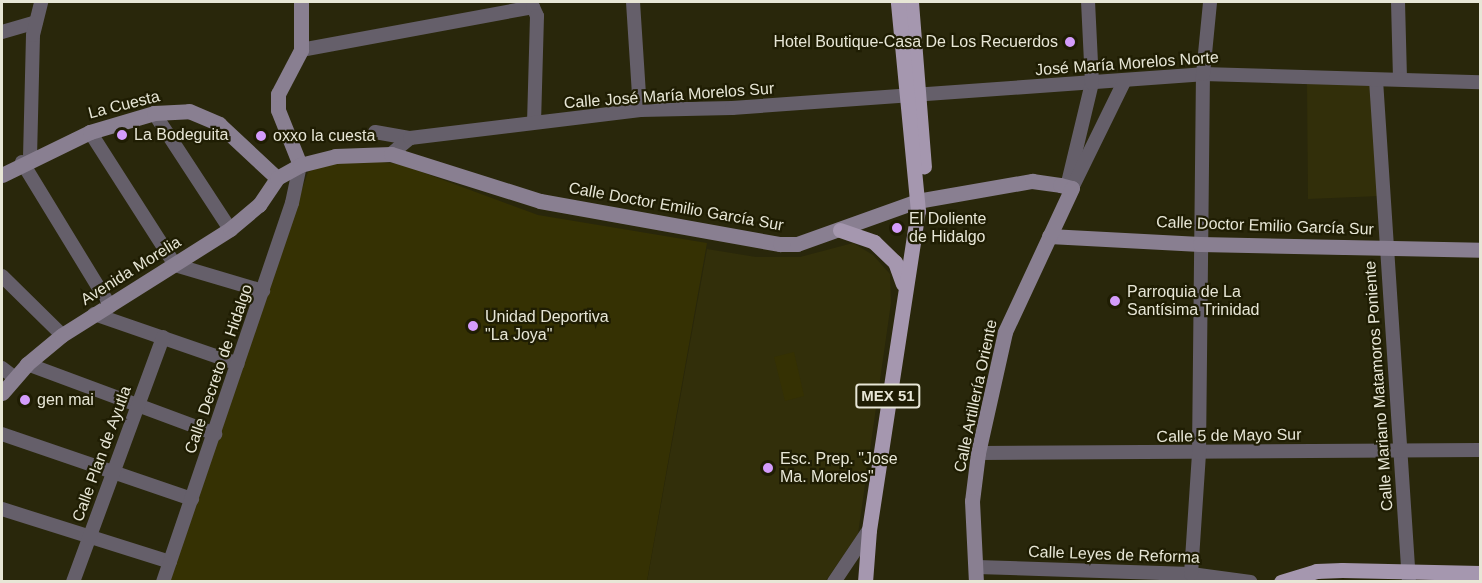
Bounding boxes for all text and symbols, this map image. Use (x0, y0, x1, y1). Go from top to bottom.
place label: Hotel Boutique-Casa De Los Recuerdos (773, 32, 1058, 52)
marker: Hotel Boutique-Casa De Los Recuerdos (1063, 35, 1077, 49)
street label: José María Morelos Norte (1035, 48, 1219, 80)
street label: Calle José María Morelos Sur (563, 79, 775, 113)
street label: La Cuesta (86, 87, 162, 123)
place label: La Bodeguita (134, 125, 228, 145)
place label: oxxo la cuesta (273, 126, 375, 146)
marker: La Bodeguita (115, 128, 129, 142)
marker: oxxo la cuesta (254, 129, 268, 143)
street label: Calle Doctor Emilio García Sur (567, 179, 785, 235)
place label: El Doliente de Hidalgo (909, 209, 986, 247)
street label: Calle Doctor Emilio García Sur (1156, 213, 1374, 239)
marker: El Doliente de Hidalgo (890, 221, 904, 235)
street label: Avenida Morelia (77, 233, 185, 309)
street label: Calle Mariano Matamoros Poniente (1361, 260, 1397, 512)
street label: Calle Decreto de Hidalgo (181, 282, 257, 456)
place label: Parroquia de La Santísima Trinidad (1127, 282, 1260, 320)
marker: Parroquia de La Santísima Trinidad (1108, 294, 1122, 308)
place label: Unidad Deportiva "La Joya" (485, 307, 609, 345)
street label: Calle Artillería Oriente (950, 317, 1002, 475)
marker: Unidad Deportiva "La Joya" (466, 319, 480, 333)
street label: Calle Plan de Ayutla (68, 383, 136, 525)
road number: MEX 51 (855, 384, 921, 408)
place label: gen mai (37, 390, 94, 410)
marker: gen mai (18, 393, 32, 407)
street label: Calle 5 de Mayo Sur (1156, 425, 1302, 447)
place label: Esc. Prep. "Jose Ma. Morelos" (780, 449, 898, 487)
marker: Esc. Prep. "Jose Ma. Morelos" (761, 461, 775, 475)
street label: Calle Leyes de Reforma (1028, 542, 1200, 568)

